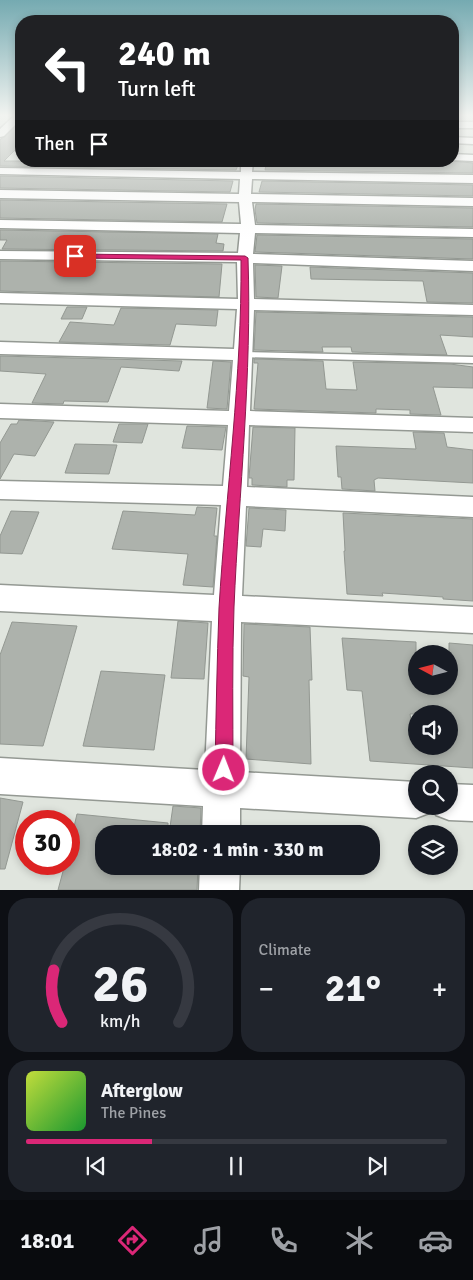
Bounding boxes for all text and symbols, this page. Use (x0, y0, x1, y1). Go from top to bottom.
text: 240 m (118, 32, 211, 75)
icon: left (35, 35, 100, 100)
text: Turn left (118, 75, 196, 102)
icon: arrive (85, 130, 113, 158)
text: Then (35, 132, 75, 156)
pin (54, 235, 96, 277)
icon: arrive (61, 242, 89, 270)
north arrow (408, 645, 458, 695)
map controls (408, 645, 458, 875)
button: sound (408, 705, 458, 755)
position arrow (197, 743, 249, 795)
button: search (408, 765, 458, 815)
speed limit sign: 30 (15, 810, 80, 875)
button: layers (408, 825, 458, 875)
text: 18:02 · 1 min · 330 m (151, 838, 324, 862)
text: Climate (259, 940, 311, 960)
text: 26 (92, 952, 148, 1016)
text: 21° (325, 965, 381, 1012)
text: − (259, 972, 274, 1006)
text: + (432, 972, 447, 1006)
text: km/h (100, 1010, 140, 1032)
text: Afterglow (101, 1079, 183, 1103)
text: The Pines (101, 1103, 166, 1123)
icon: previous (82, 1152, 110, 1180)
icon: pause (222, 1152, 250, 1180)
icon: next (363, 1152, 391, 1180)
icon: directions (115, 1223, 150, 1258)
icon: music (191, 1223, 226, 1258)
icon: phone (266, 1223, 301, 1258)
icon: climate (342, 1223, 377, 1258)
icon: car (418, 1223, 453, 1258)
text: 18:01 (20, 1227, 74, 1254)

